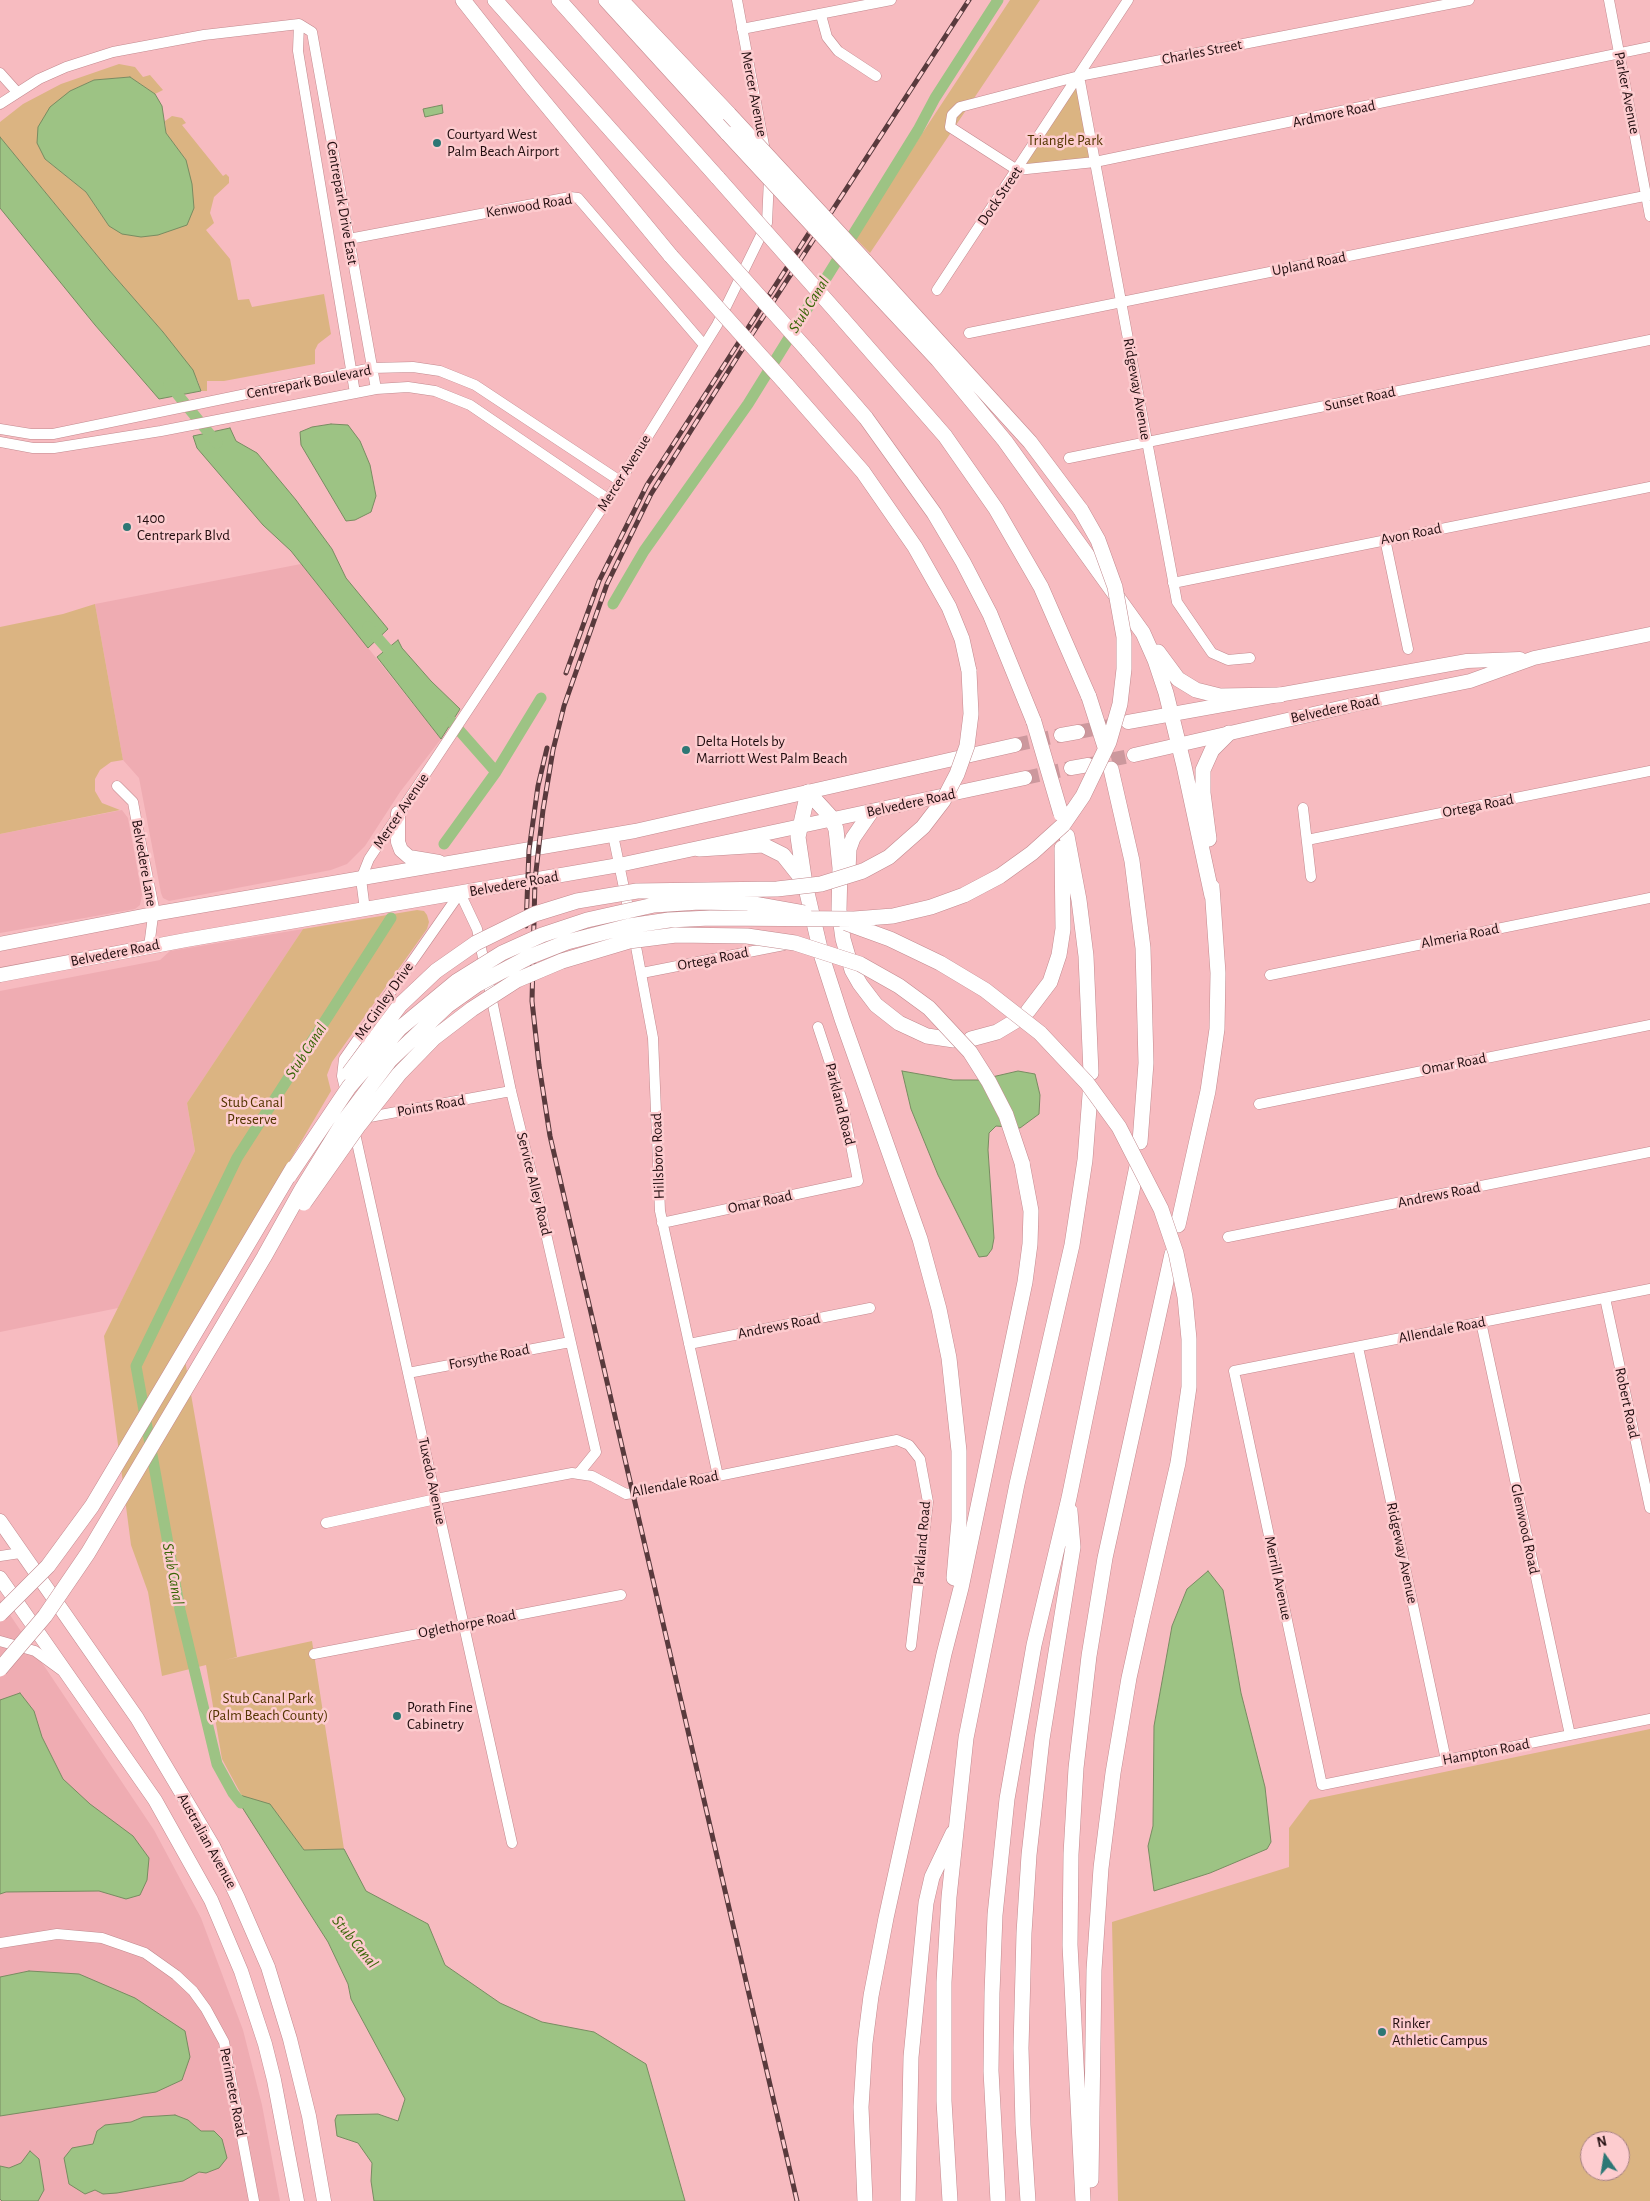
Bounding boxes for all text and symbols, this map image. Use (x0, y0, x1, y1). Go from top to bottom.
street label: Charles Street (1160, 35, 1244, 69)
street label: Mercer Avenue (737, 50, 771, 138)
street label: Parker Avenue (1610, 50, 1644, 136)
street label: Ardmore Road (1291, 96, 1377, 132)
place label: Courtyard West Palm Beach Airport (447, 125, 559, 160)
park label: Triangle Park (1027, 131, 1103, 149)
marker: Courtyard West Palm Beach Airport (431, 137, 443, 149)
street label: Centrepark Drive East (322, 140, 362, 266)
street label: Dock Street (974, 163, 1026, 229)
street label: Kenwood Road (485, 190, 573, 222)
street label: Upland Road (1270, 248, 1348, 280)
water label: Stub Canal (784, 273, 834, 337)
street label: Ridgeway Avenue (1119, 337, 1155, 441)
street label: Centrepark Boulevard (245, 361, 373, 403)
street label: Sunset Road (1323, 383, 1397, 415)
street label: Mercer Avenue (593, 431, 655, 515)
place label: 1400 Centrepark Blvd (137, 509, 230, 544)
street label: Avon Road (1379, 519, 1443, 549)
marker: 1400 Centrepark Blvd (121, 521, 133, 533)
street label: Belvedere Road (1289, 691, 1381, 727)
place label: Delta Hotels by Marriott West Palm Beach (696, 732, 847, 767)
marker: Delta Hotels by Marriott West Palm Beach (680, 744, 692, 756)
street label: Mercer Avenue (369, 770, 433, 852)
street label: Belvedere Road (865, 785, 957, 821)
street label: Ortega Road (1441, 790, 1515, 822)
street label: Belvedere Lane (127, 818, 161, 908)
street label: Belvedere Road (468, 867, 560, 901)
street label: Almeria Road (1420, 920, 1500, 952)
street label: Belvedere Road (69, 936, 161, 970)
street label: Ortega Road (676, 943, 750, 975)
street label: Mc Ginley Drive (351, 959, 417, 1043)
water label: Stub Canal (281, 1020, 331, 1082)
street label: Omar Road (1420, 1049, 1488, 1079)
street label: Parkland Road (821, 1061, 859, 1147)
street label: Points Road (396, 1091, 466, 1121)
park label: Stub Canal Preserve (221, 1093, 283, 1128)
street label: Hillsboro Road (647, 1113, 669, 1199)
street label: Service Alley Road (512, 1131, 556, 1237)
street label: Andrews Road (1396, 1178, 1482, 1212)
street label: Omar Road (726, 1186, 794, 1218)
street label: Andrews Road (736, 1309, 822, 1343)
street label: Allendale Road (1397, 1313, 1487, 1347)
street label: Forsythe Road (447, 1340, 531, 1374)
street label: Robert Road (1611, 1366, 1643, 1440)
street label: Tuxedo Avenue (414, 1436, 450, 1526)
street label: Allendale Road (630, 1467, 720, 1501)
street label: Glenwood Road (1507, 1482, 1543, 1576)
street label: Parkland Road (909, 1500, 935, 1586)
street label: Ridgeway Avenue (1382, 1501, 1422, 1605)
street label: Merrill Avenue (1260, 1534, 1296, 1622)
water label: Stub Canal (158, 1542, 188, 1606)
street label: Oglethorpe Road (417, 1606, 517, 1642)
park label: Stub Canal Park (Palm Beach County) (208, 1689, 328, 1724)
place label: Porath Fine Cabinetry (407, 1698, 473, 1733)
marker: Porath Fine Cabinetry (391, 1710, 403, 1722)
street label: Hampton Road (1441, 1735, 1531, 1769)
street label: Australian Avenue (173, 1790, 241, 1892)
water label: Stub Canal (328, 1912, 382, 1972)
place label: Rinker Athletic Campus (1392, 2014, 1488, 2049)
marker: Rinker Athletic Campus (1376, 2026, 1388, 2038)
street label: Perimeter Road (216, 2046, 250, 2138)
north arrow (1580, 2131, 1630, 2181)
text: N (1596, 2134, 1608, 2150)

